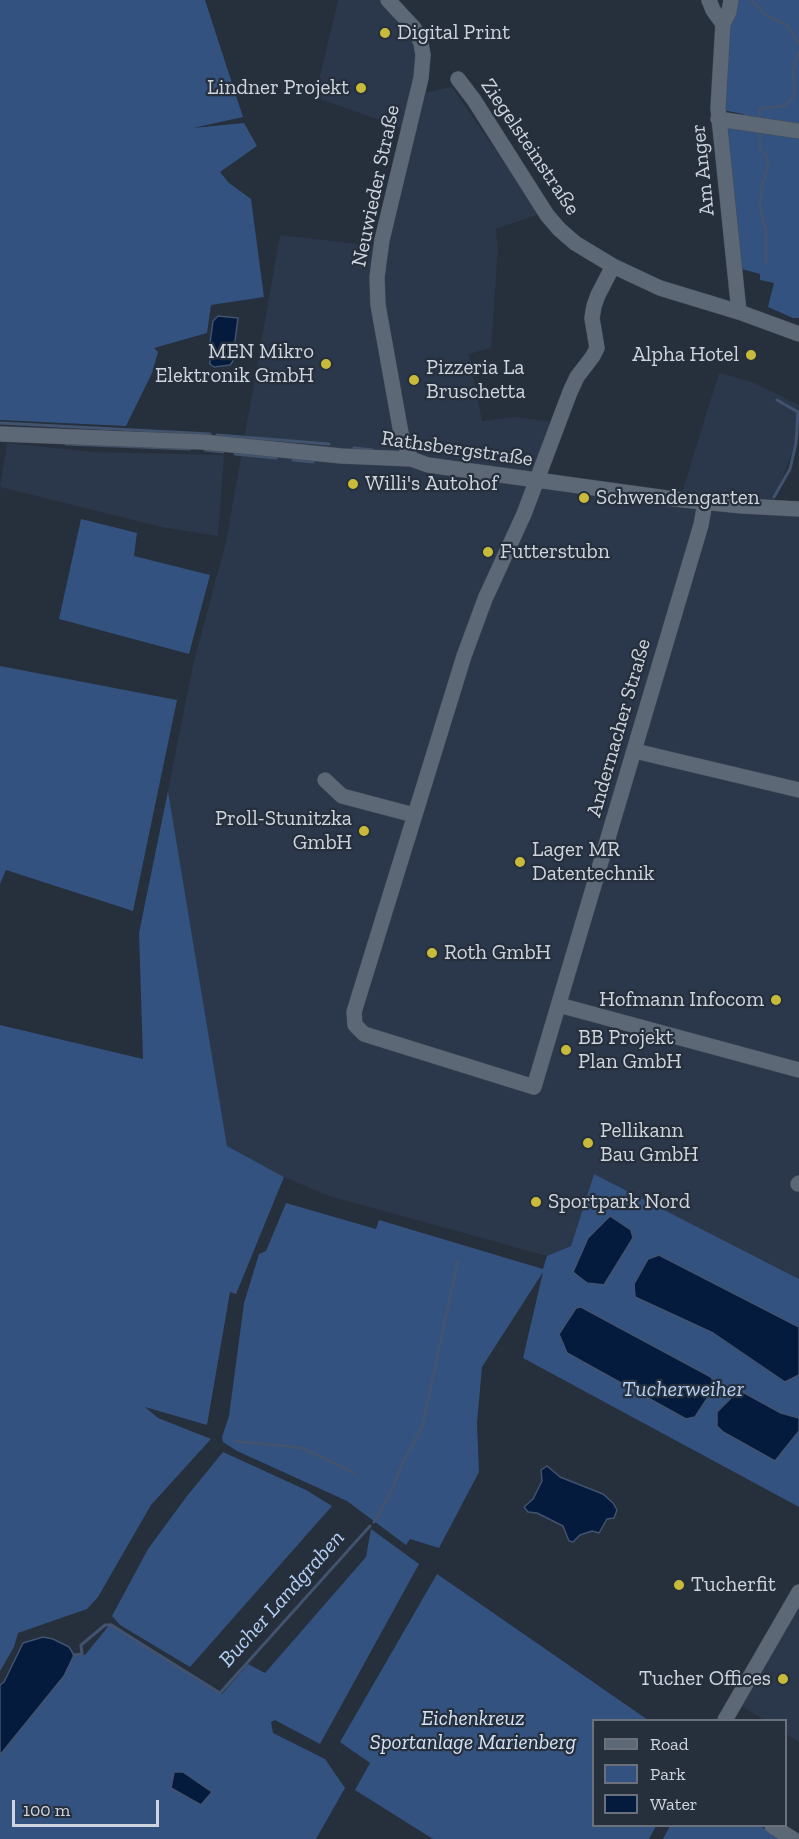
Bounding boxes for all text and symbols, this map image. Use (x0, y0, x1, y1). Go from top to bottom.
place label: Digital Print (397, 20, 510, 46)
marker: Digital Print (378, 26, 392, 40)
street label: Ziegelsteinstraße (475, 74, 585, 220)
place label: Lindner Projekt (207, 75, 349, 101)
marker: Lindner Projekt (354, 81, 368, 95)
street label: Neuwieder Straße (347, 103, 405, 269)
street label: Am Anger (686, 123, 720, 217)
place label: MEN Mikro Elektronik GmbH (155, 339, 314, 389)
place label: Alpha Hotel (632, 342, 739, 368)
marker: Alpha Hotel (744, 348, 758, 362)
place label: Pizzeria La Bruschetta (426, 355, 526, 405)
marker: MEN Mikro Elektronik GmbH (319, 357, 333, 371)
marker: Pizzeria La Bruschetta (407, 373, 421, 387)
street label: Rathsbergstraße (380, 426, 534, 472)
place label: Willi's Autohof (365, 471, 498, 497)
marker: Willi's Autohof (346, 477, 360, 491)
place label: Schwendengarten (596, 485, 760, 511)
marker: Schwendengarten (577, 491, 591, 505)
place label: Futterstubn (500, 539, 610, 565)
marker: Futterstubn (481, 545, 495, 559)
street label: Andernacher Straße (581, 636, 657, 820)
place label: Proll-Stunitzka GmbH (215, 806, 352, 856)
marker: Proll-Stunitzka GmbH (357, 824, 371, 838)
place label: Lager MR Datentechnik (532, 837, 654, 887)
marker: Lager MR Datentechnik (513, 855, 527, 869)
place label: Roth GmbH (444, 940, 551, 966)
marker: Roth GmbH (425, 946, 439, 960)
place label: Hofmann Infocom (599, 987, 764, 1013)
marker: Hofmann Infocom (769, 993, 783, 1007)
place label: BB Projekt Plan GmbH (578, 1025, 682, 1075)
marker: BB Projekt Plan GmbH (559, 1043, 573, 1057)
place label: Pellikann Bau GmbH (600, 1118, 699, 1168)
marker: Pellikann Bau GmbH (581, 1136, 595, 1150)
place label: Sportpark Nord (548, 1189, 690, 1215)
marker: Sportpark Nord (529, 1195, 543, 1209)
water label: Tucherweiher (622, 1377, 744, 1403)
water label: Bucher Landgraben (214, 1525, 350, 1673)
place label: Tucherfit (691, 1572, 776, 1598)
marker: Tucherfit (672, 1578, 686, 1592)
place label: Tucher Offices (639, 1666, 771, 1692)
marker: Tucher Offices (776, 1672, 790, 1686)
park label: Eichenkreuz Sportanlage Marienberg (370, 1706, 576, 1756)
legend (592, 1719, 787, 1827)
text: Road (650, 1733, 689, 1755)
text: Park (650, 1763, 686, 1785)
scale bar (15, 1788, 162, 1826)
text: Water (650, 1793, 697, 1815)
text: 100 m (23, 1799, 70, 1821)

